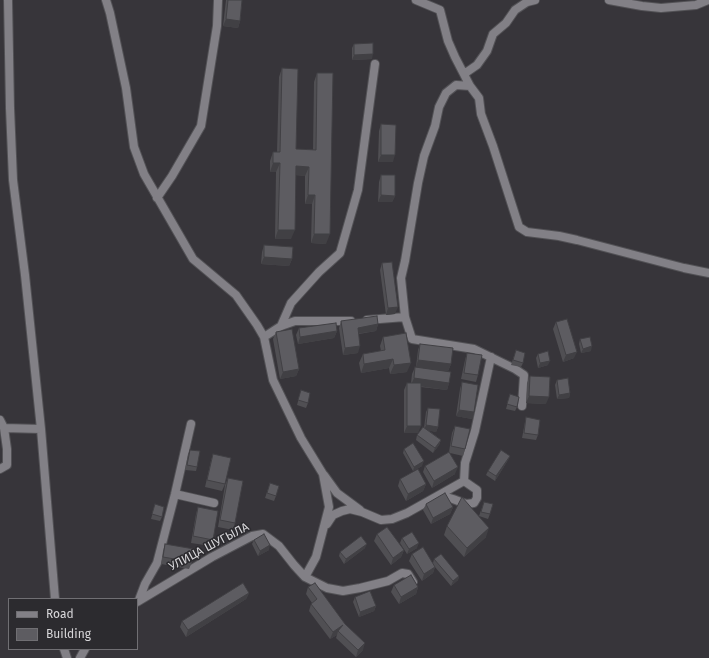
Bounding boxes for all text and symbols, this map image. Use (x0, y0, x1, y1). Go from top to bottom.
street label: УЛИЦА ШУГЫЛА (166, 520, 252, 574)
legend (8, 598, 138, 650)
text: Road (46, 607, 74, 621)
text: Building (46, 627, 91, 641)

